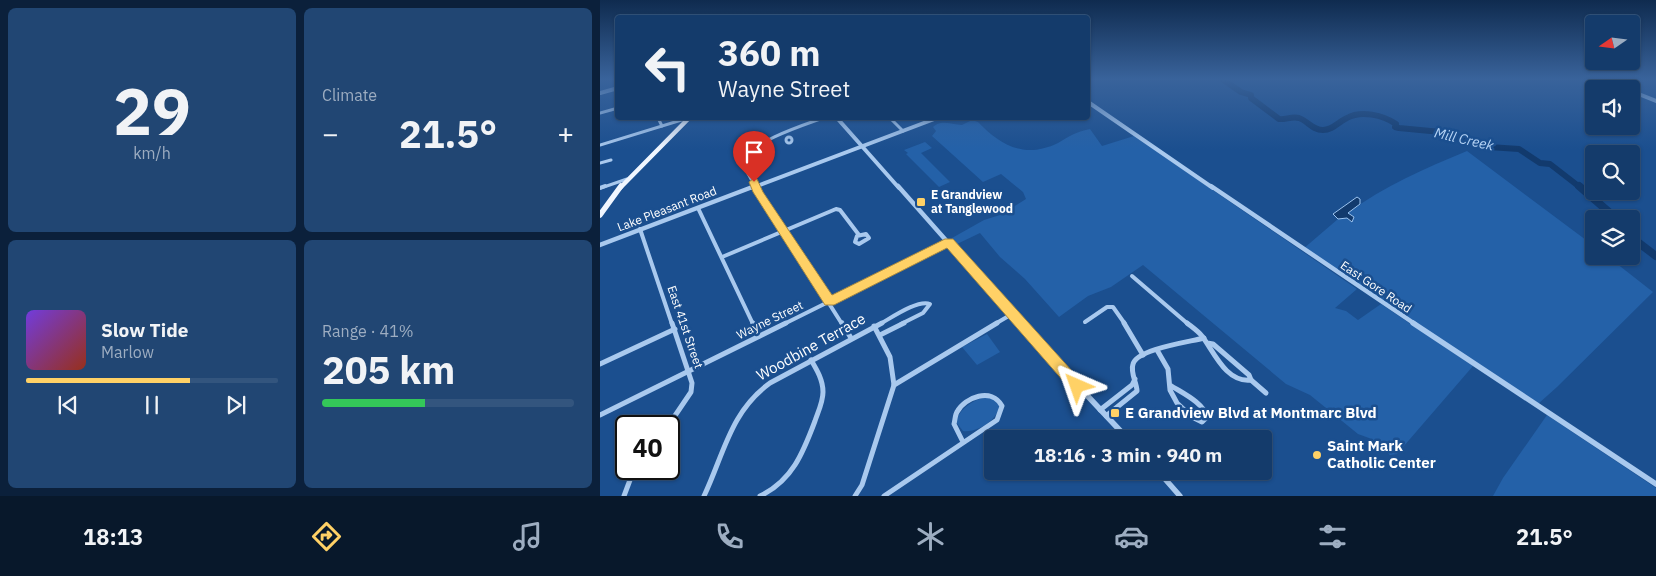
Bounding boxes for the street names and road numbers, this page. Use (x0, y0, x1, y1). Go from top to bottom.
street label: Lake Pleasant Road (615, 183, 719, 234)
street label: East Gore Road (1338, 257, 1415, 316)
street label: East 41st Street (664, 284, 707, 370)
street label: Wayne Street (734, 297, 805, 342)
street label: Woodbine Terrace (753, 309, 869, 384)

